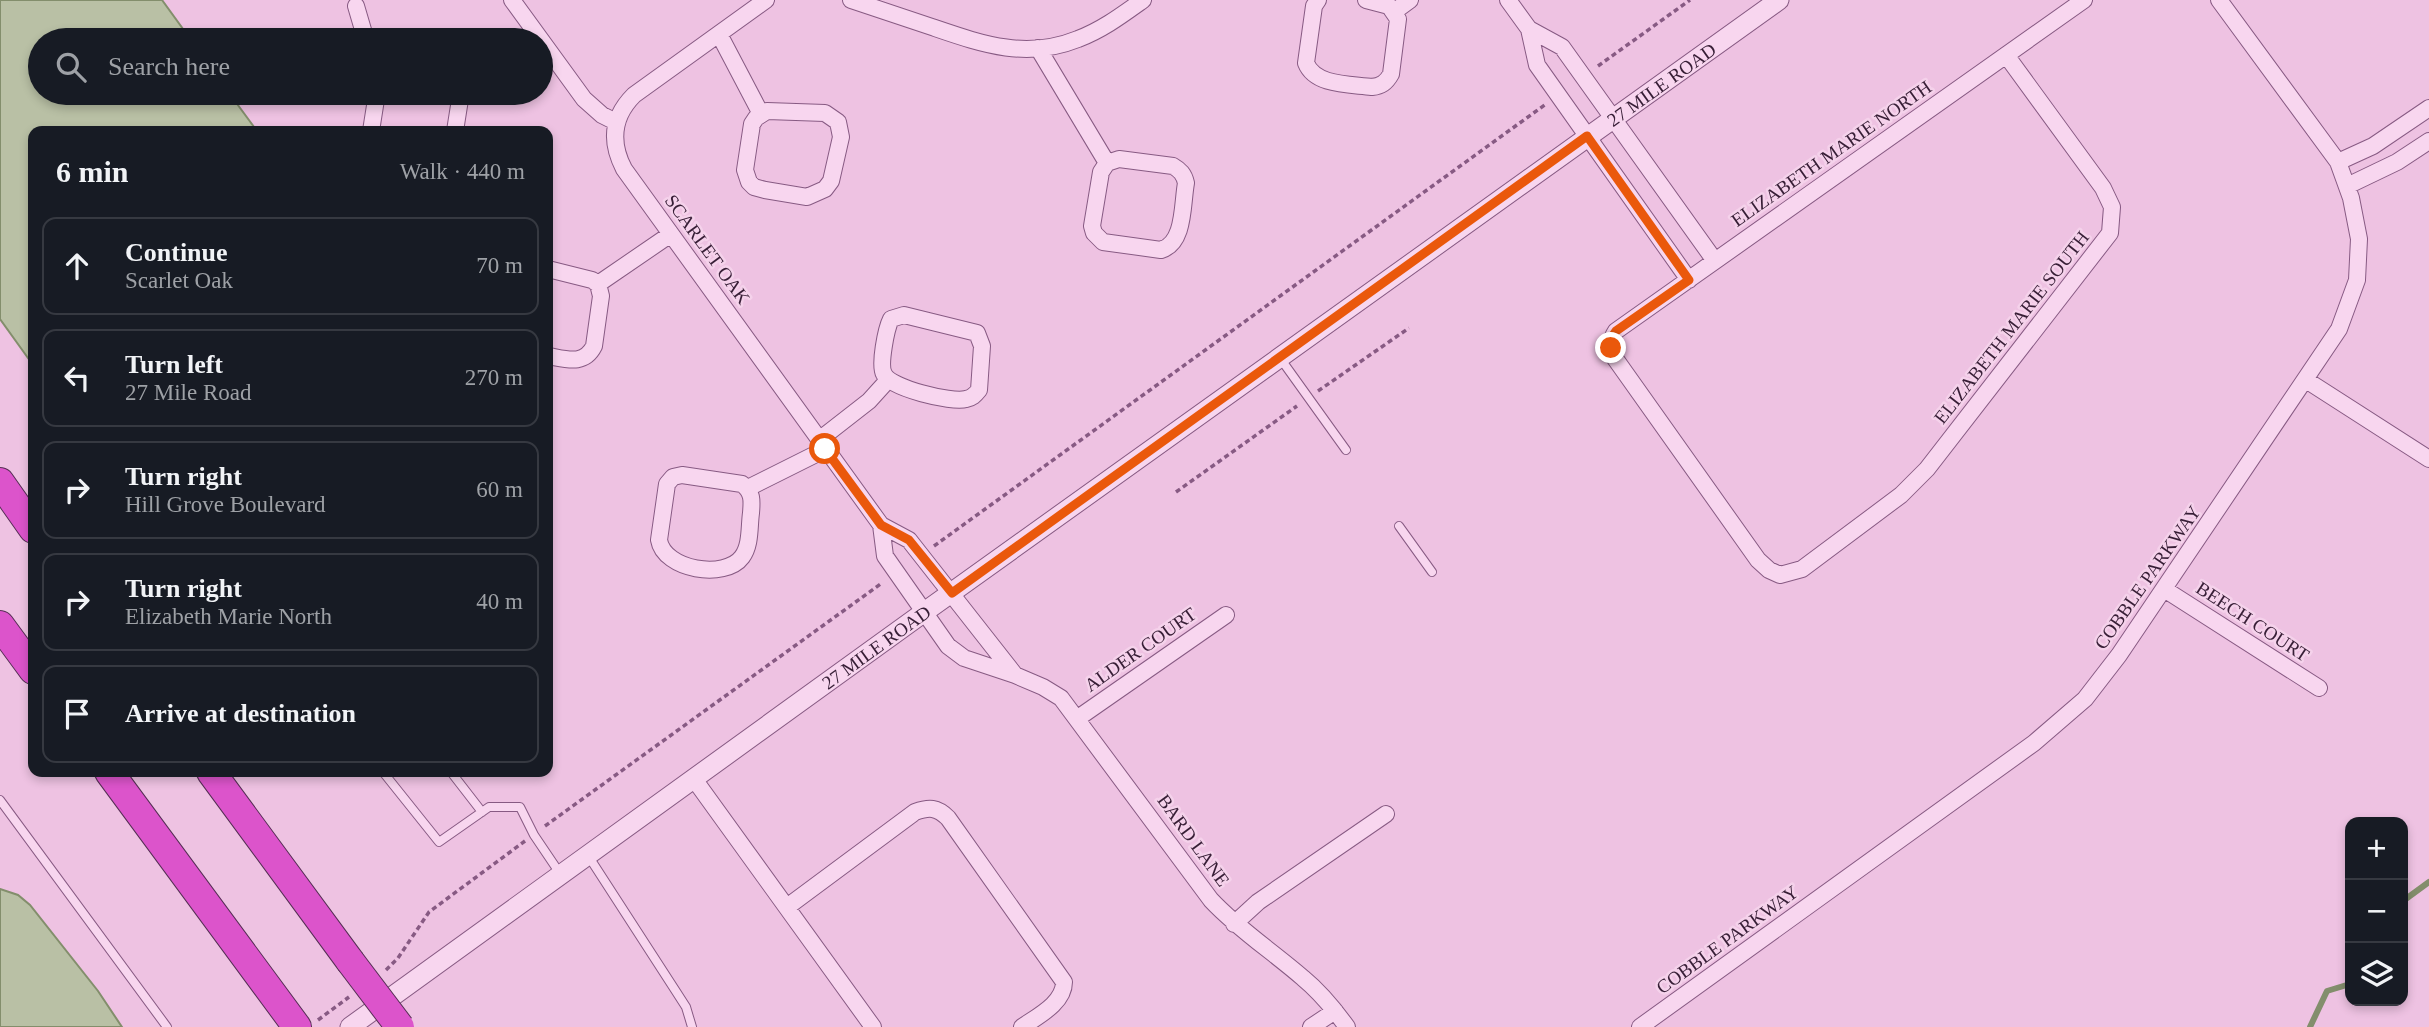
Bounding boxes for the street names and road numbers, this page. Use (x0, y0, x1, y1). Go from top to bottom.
street label: 27 MILE ROAD (1603, 39, 1720, 131)
street label: ELIZABETH MARIE NORTH (1727, 76, 1936, 231)
street label: SCARLET OAK (661, 191, 754, 308)
street label: ELIZABETH MARIE SOUTH (1930, 227, 2093, 428)
street label: COBBLE PARKWAY (2090, 501, 2205, 653)
street label: BEECH COURT (2192, 577, 2313, 666)
street label: 27 MILE ROAD (818, 601, 935, 694)
street label: ALDER COURT (1080, 603, 1200, 696)
street label: BARD LANE (1153, 790, 1234, 890)
street label: COBBLE PARKWAY (1652, 881, 1803, 998)

